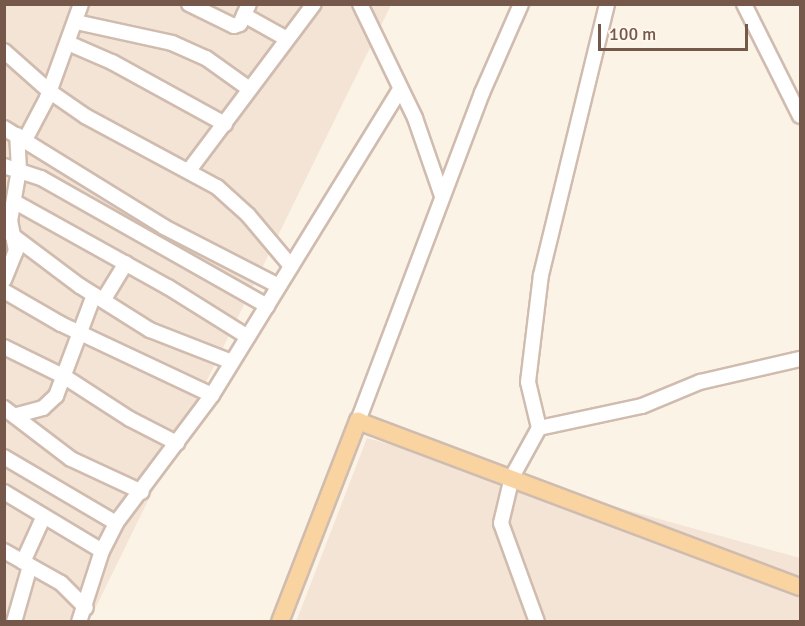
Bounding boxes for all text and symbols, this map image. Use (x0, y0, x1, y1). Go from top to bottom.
scale bar (601, 12, 751, 50)
text: 100 m (609, 23, 656, 45)

